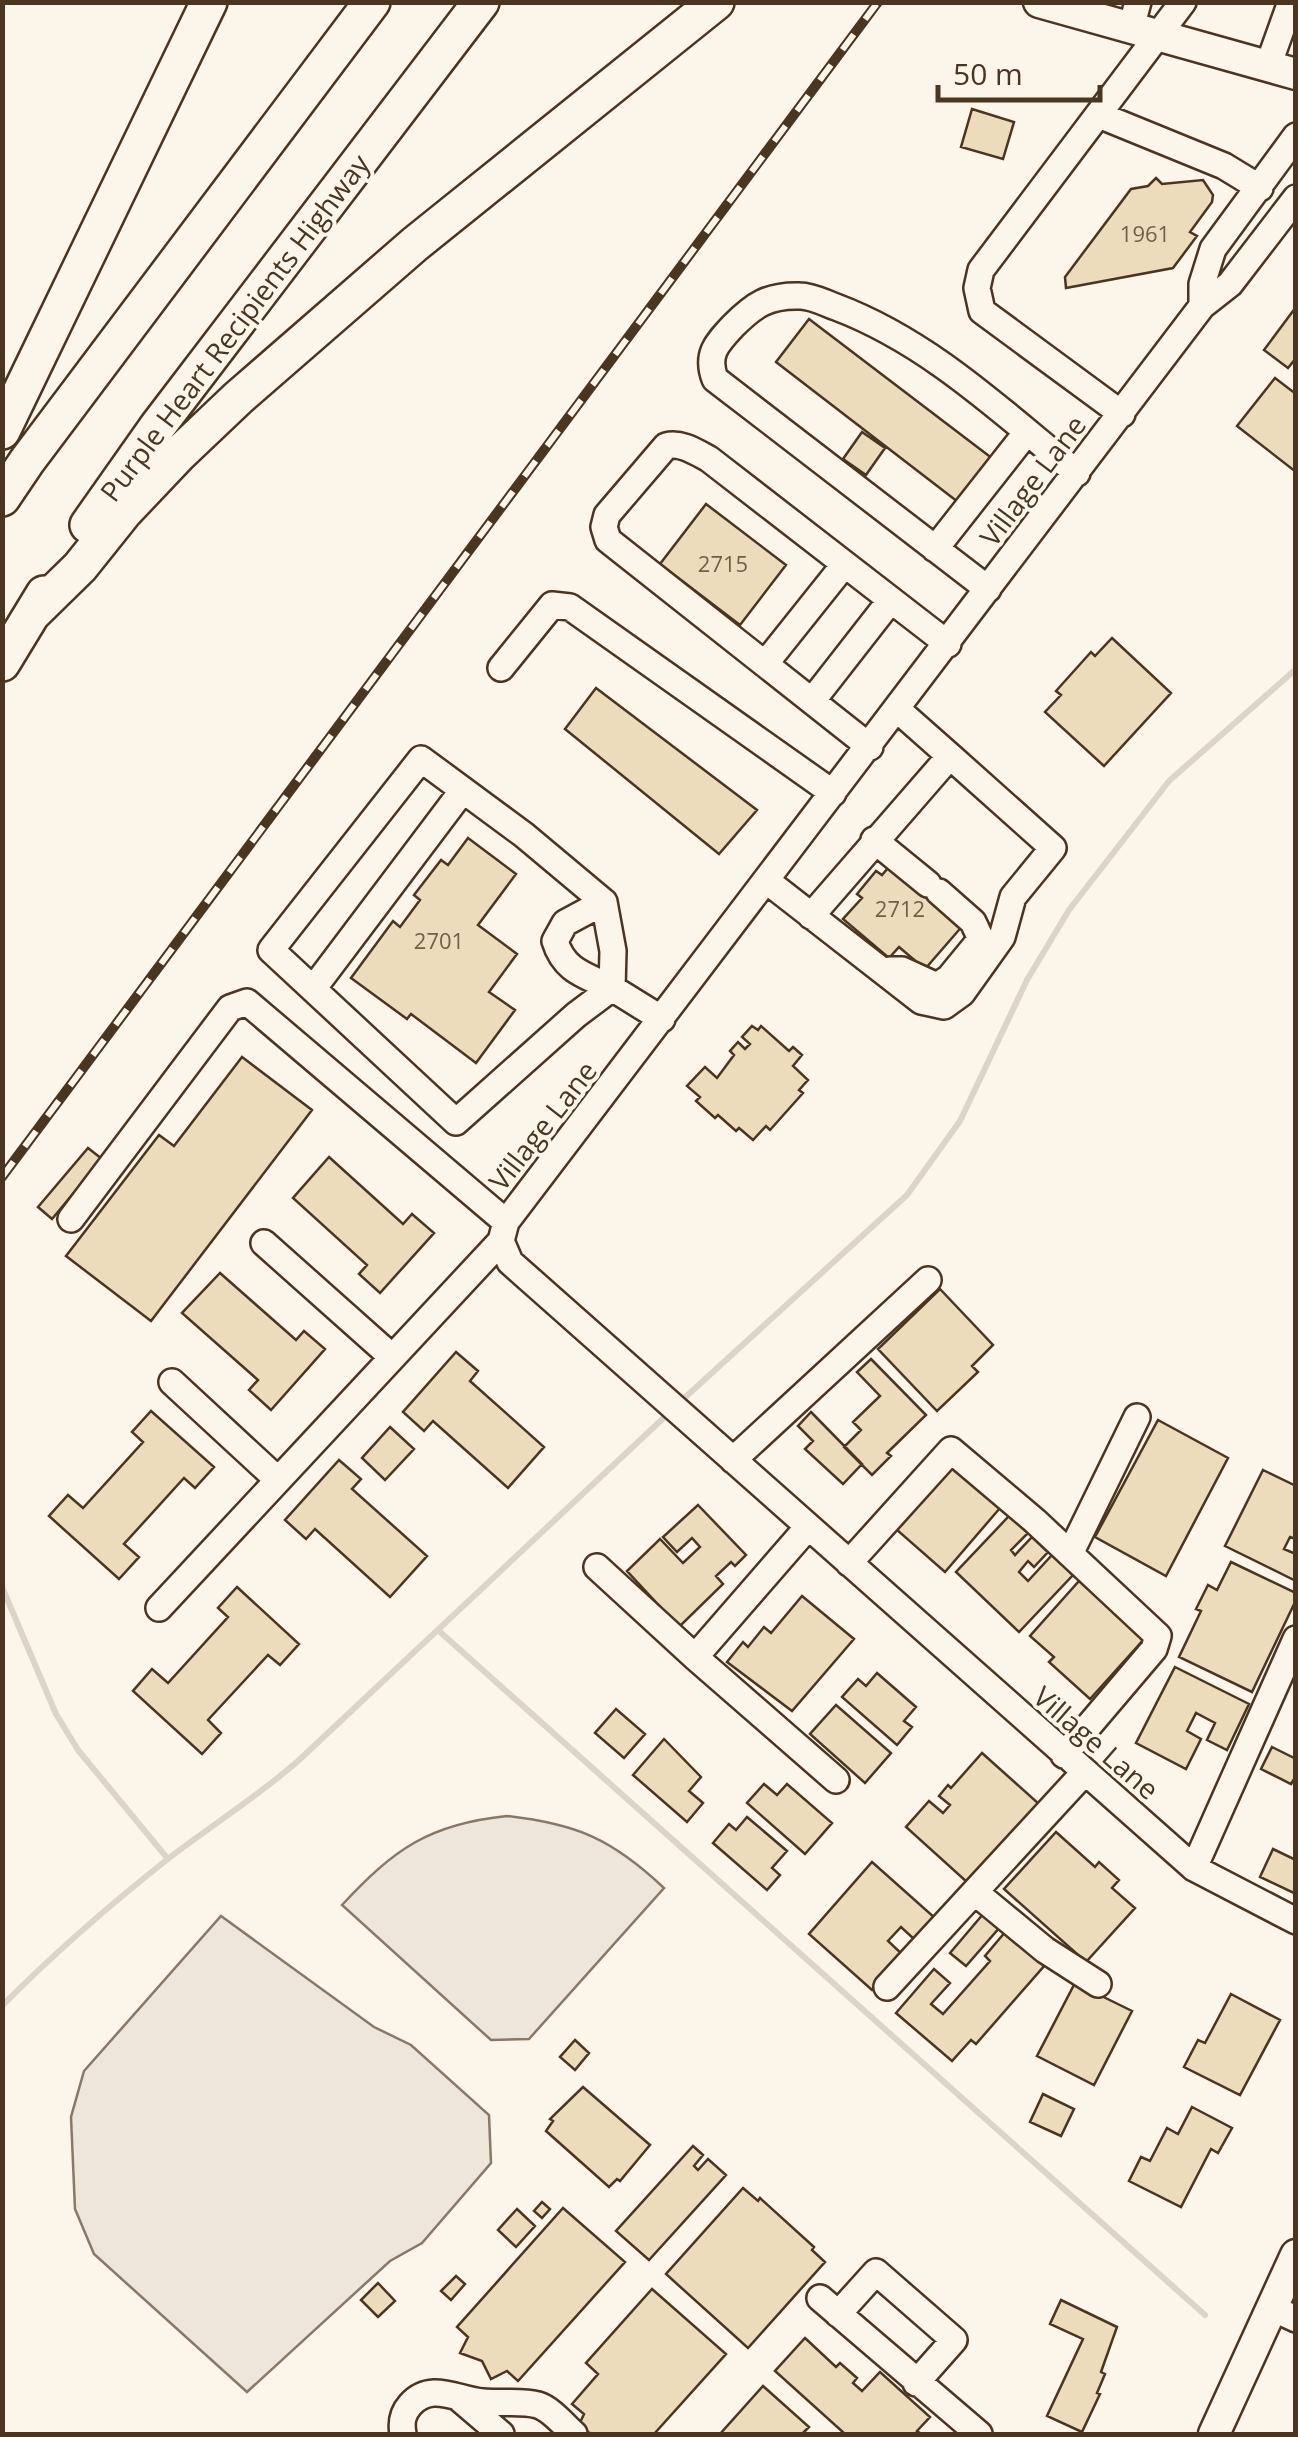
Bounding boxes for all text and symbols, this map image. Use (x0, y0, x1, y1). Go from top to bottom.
scale bar (938, 40, 1100, 102)
text: 50 m (953, 53, 1023, 94)
street label: Purple Heart Recipients Highway (91, 145, 378, 509)
house number: 1961 (1120, 218, 1170, 248)
street label: Village Lane (970, 407, 1094, 554)
house number: 2715 (698, 548, 748, 578)
house number: 2712 (875, 893, 925, 923)
house number: 2701 (414, 925, 464, 955)
street label: Village Lane (480, 1053, 605, 1198)
street label: Village Lane (1026, 1677, 1168, 1807)

